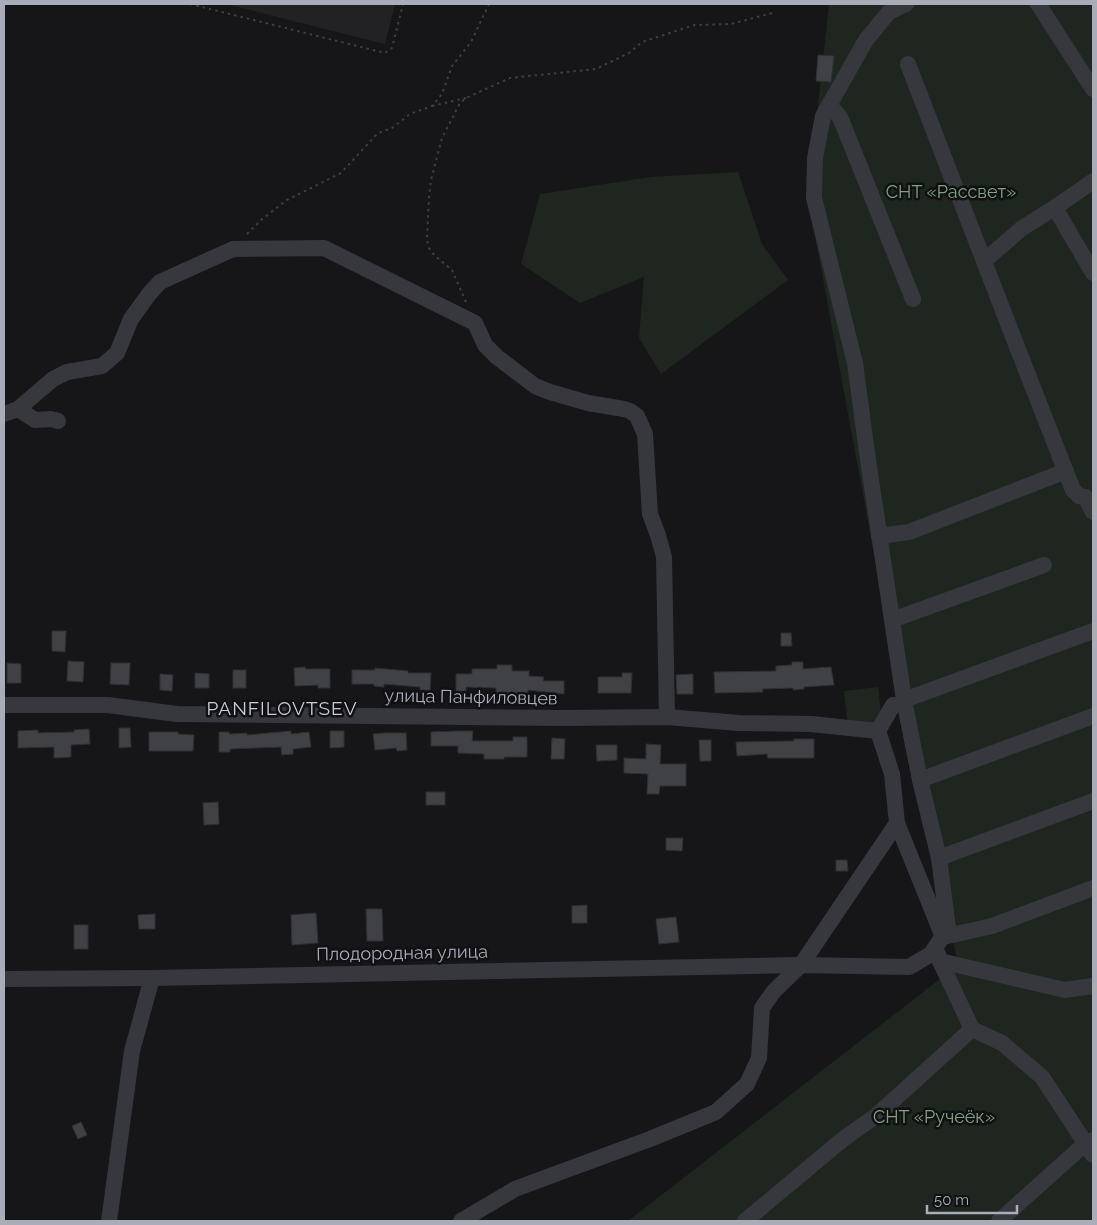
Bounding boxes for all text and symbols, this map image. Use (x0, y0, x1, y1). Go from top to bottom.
park label: СНТ «Рассвет» (886, 181, 1016, 202)
street label: улица Панфиловцев (384, 684, 558, 709)
district label: PANFILOVTSEV (206, 697, 358, 719)
street label: Плодородная улица (316, 941, 488, 964)
park label: СНТ «Ручеёк» (873, 1106, 995, 1127)
scale bar (927, 1182, 1017, 1214)
text: 50 m (934, 1191, 969, 1209)

